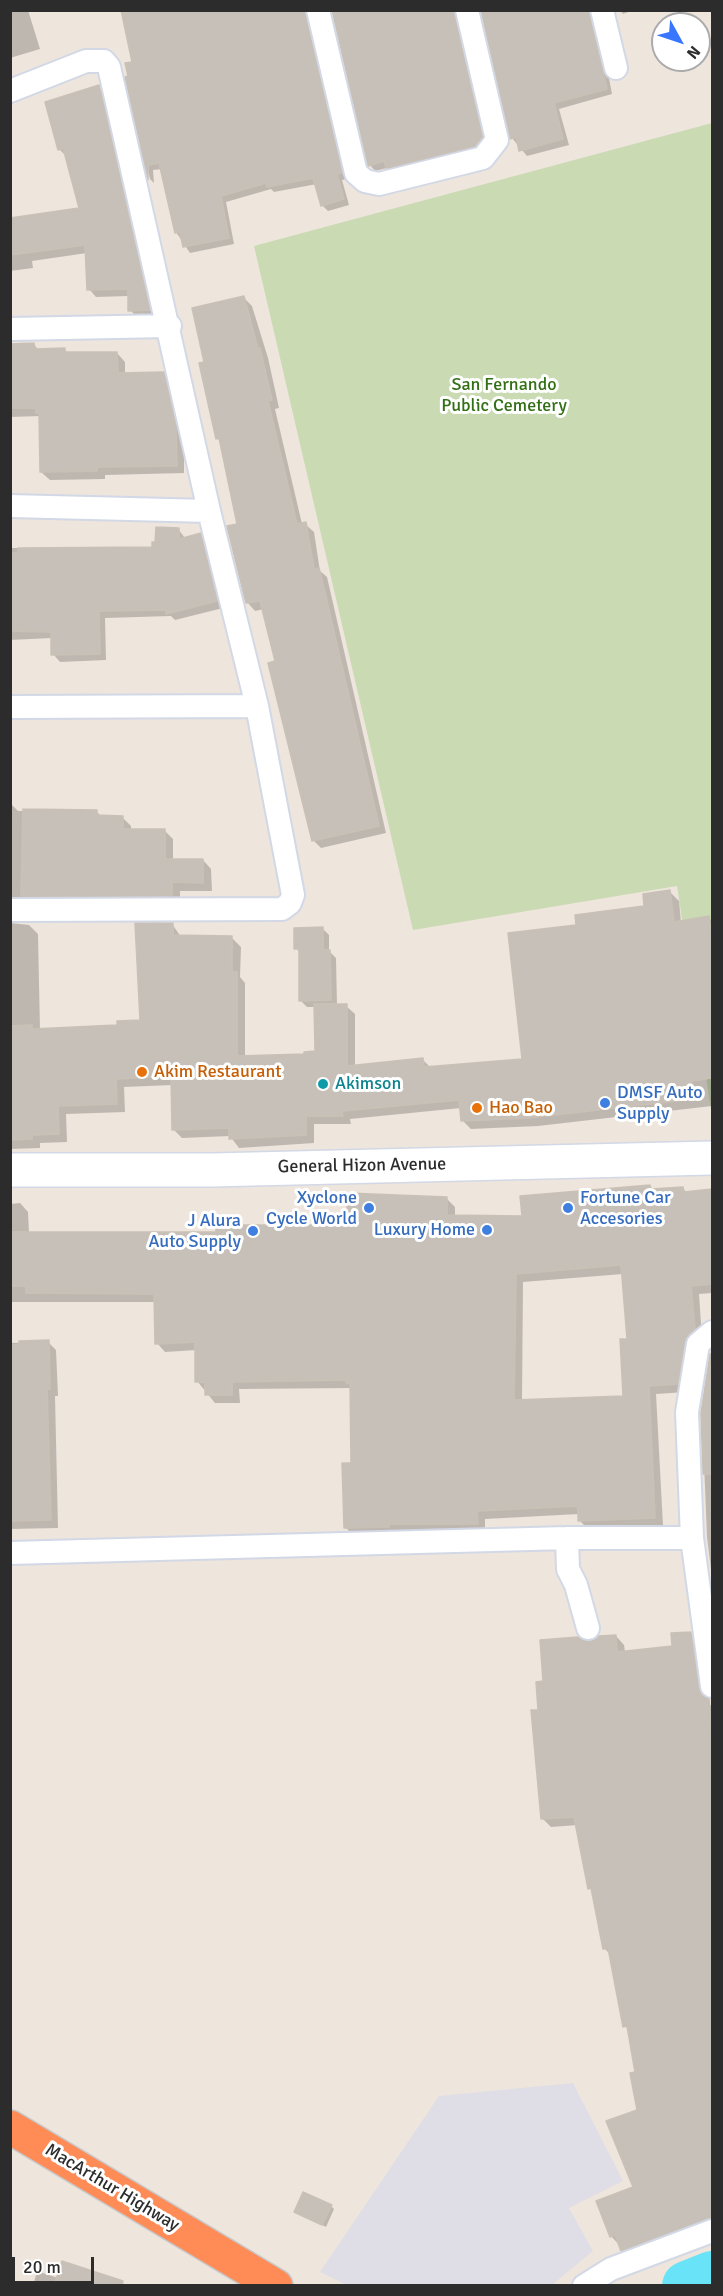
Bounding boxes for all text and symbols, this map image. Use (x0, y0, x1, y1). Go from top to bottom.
north arrow (651, 12, 711, 72)
text: N (682, 42, 705, 63)
park label: San Fernando Public Cemetery (441, 374, 567, 416)
place label: Akim Restaurant (154, 1061, 282, 1083)
marker: Akim Restaurant (135, 1065, 149, 1079)
place label: Akimson (335, 1073, 401, 1095)
marker: Akimson (316, 1077, 330, 1091)
place label: DMSF Auto Supply (617, 1082, 703, 1124)
marker: DMSF Auto Supply (598, 1096, 612, 1110)
place label: Hao Bao (489, 1097, 553, 1119)
marker: Hao Bao (470, 1101, 484, 1115)
street label: General Hizon Avenue (278, 1154, 446, 1178)
place label: Xyclone Cycle World (266, 1187, 357, 1230)
place label: Fortune Car Accesories (580, 1187, 671, 1230)
marker: Xyclone Cycle World (362, 1201, 376, 1215)
marker: Fortune Car Accesories (561, 1201, 575, 1215)
place label: J Alura Auto Supply (148, 1210, 241, 1252)
place label: Luxury Home (374, 1219, 475, 1241)
marker: Luxury Home (480, 1223, 494, 1237)
marker: J Alura Auto Supply (246, 1224, 260, 1238)
street label: MacArthur Highway (41, 2139, 183, 2237)
scale bar (15, 2245, 98, 2283)
text: 20 m (23, 2256, 61, 2278)

